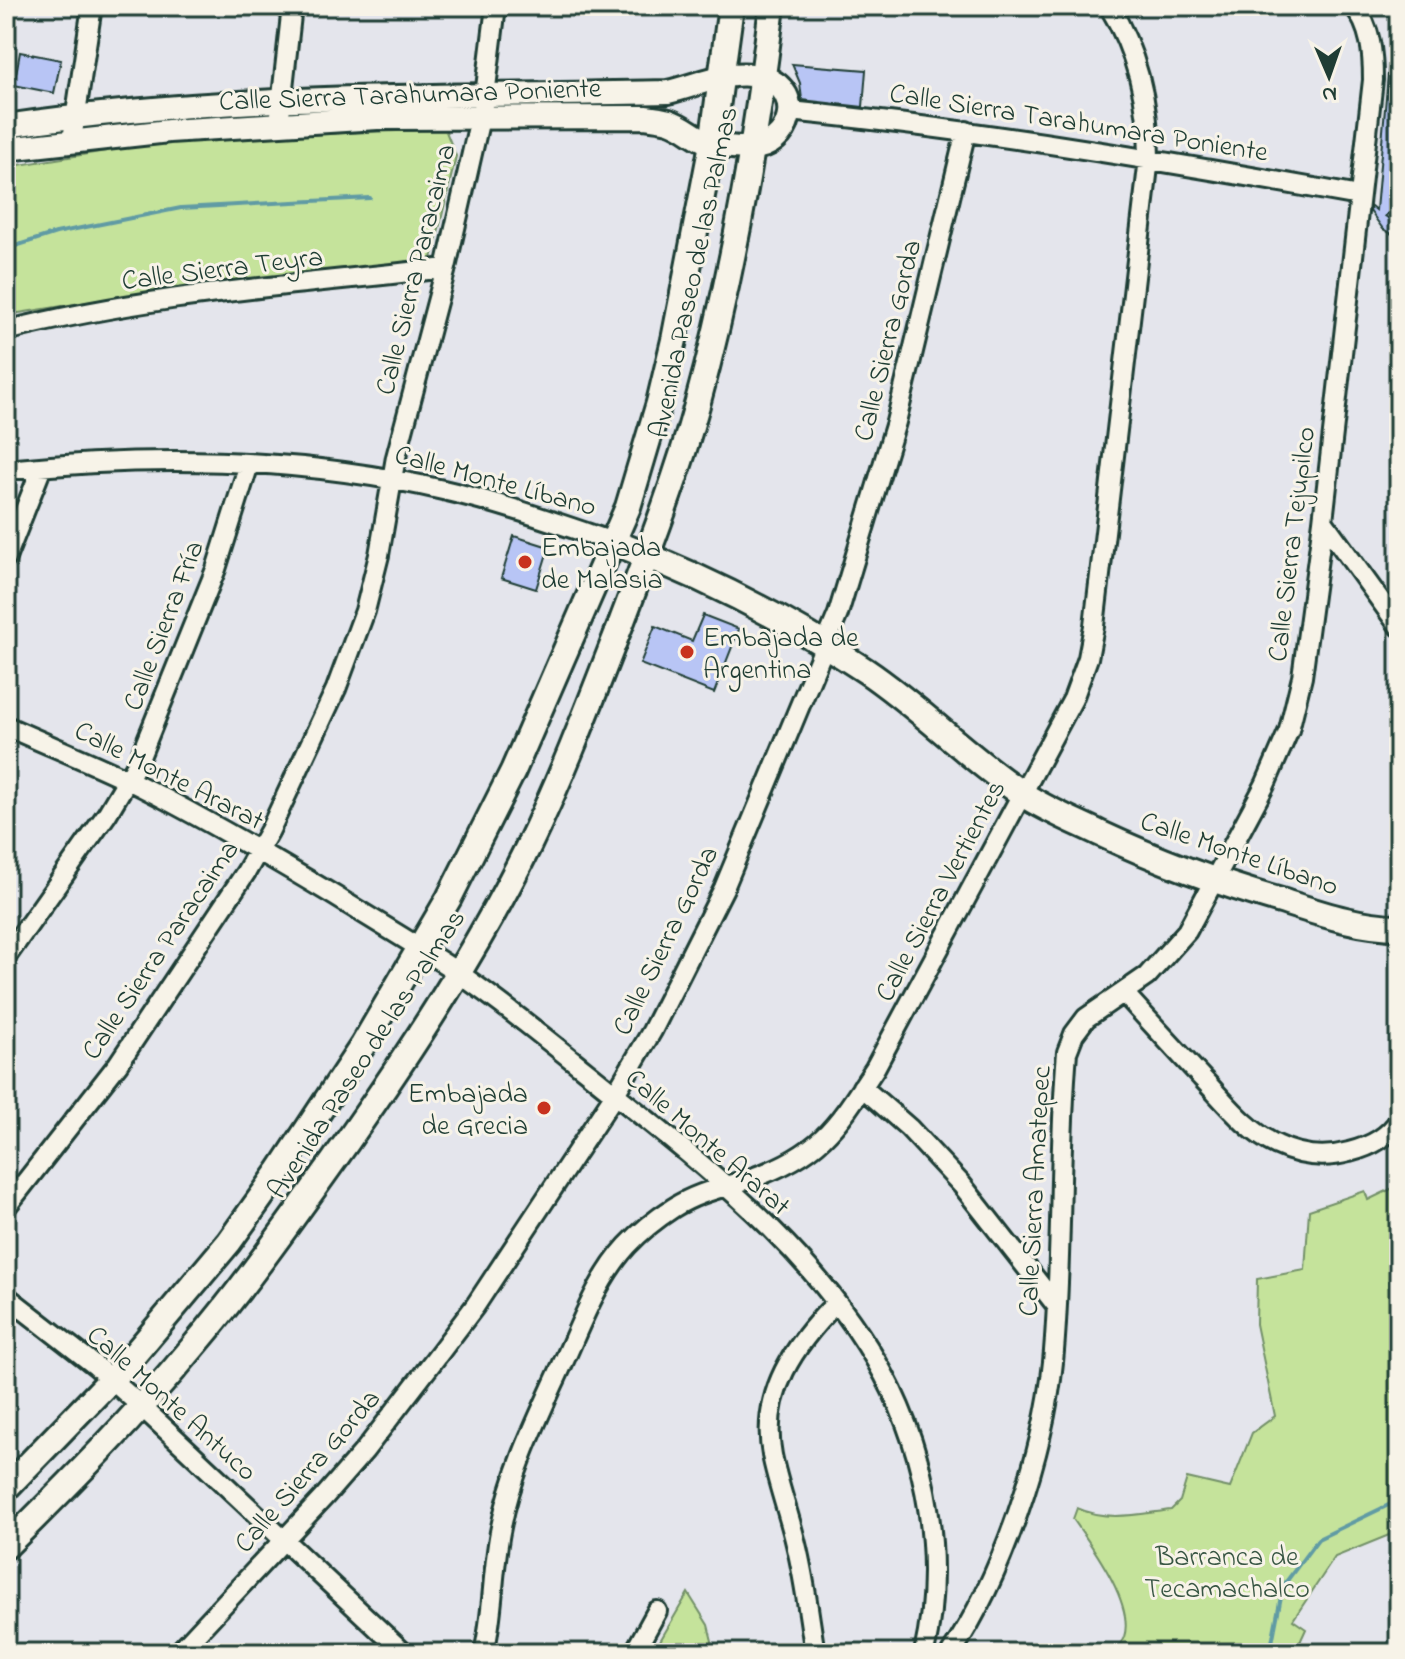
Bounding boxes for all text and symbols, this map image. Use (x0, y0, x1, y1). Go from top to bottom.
north arrow (1289, 36, 1369, 116)
street label: Calle Sierra Tarahumara Poniente (218, 69, 602, 124)
street label: Calle Sierra Tarahumara Poniente (886, 74, 1271, 175)
text: N (1322, 77, 1338, 109)
street label: Avenida Paseo de las Palmas (640, 103, 751, 442)
street label: Calle Sierra Paracaima (366, 140, 468, 400)
street label: Calle Sierra Gorda (845, 236, 934, 446)
street label: Calle Sierra Teyra (119, 238, 325, 303)
street label: Calle Sierra Tejupilco (1259, 425, 1328, 664)
street label: Calle Monte Líbano (390, 436, 601, 529)
place label: Embajada de Malasia (541, 529, 663, 602)
street label: Calle Sierra Fría (114, 535, 217, 717)
marker: Embajada de Malasia (516, 553, 534, 571)
place label: Embajada de Argentina (703, 619, 859, 692)
marker: Embajada de Argentina (678, 643, 696, 661)
street label: Calle Monte Ararat (66, 712, 270, 843)
street label: Calle Sierra Vertientes (866, 773, 1018, 1010)
street label: Calle Monte Líbano (1134, 802, 1344, 908)
street label: Calle Sierra Paracaima (73, 833, 251, 1069)
street label: Calle Sierra Gorda (604, 840, 731, 1043)
street label: Avenida Paseo de las Palmas (259, 902, 477, 1208)
street label: Calle Monte Ararat (615, 1060, 799, 1227)
street label: Calle Sierra Amatepec (1009, 1064, 1064, 1317)
place label: Embajada de Grecia (408, 1075, 528, 1148)
marker: Embajada de Grecia (535, 1099, 553, 1117)
street label: Calle Monte Antuco (76, 1317, 265, 1492)
street label: Calle Sierra Gorda (226, 1381, 392, 1564)
park label: Barranca de Tecamachalco (1144, 1538, 1310, 1611)

